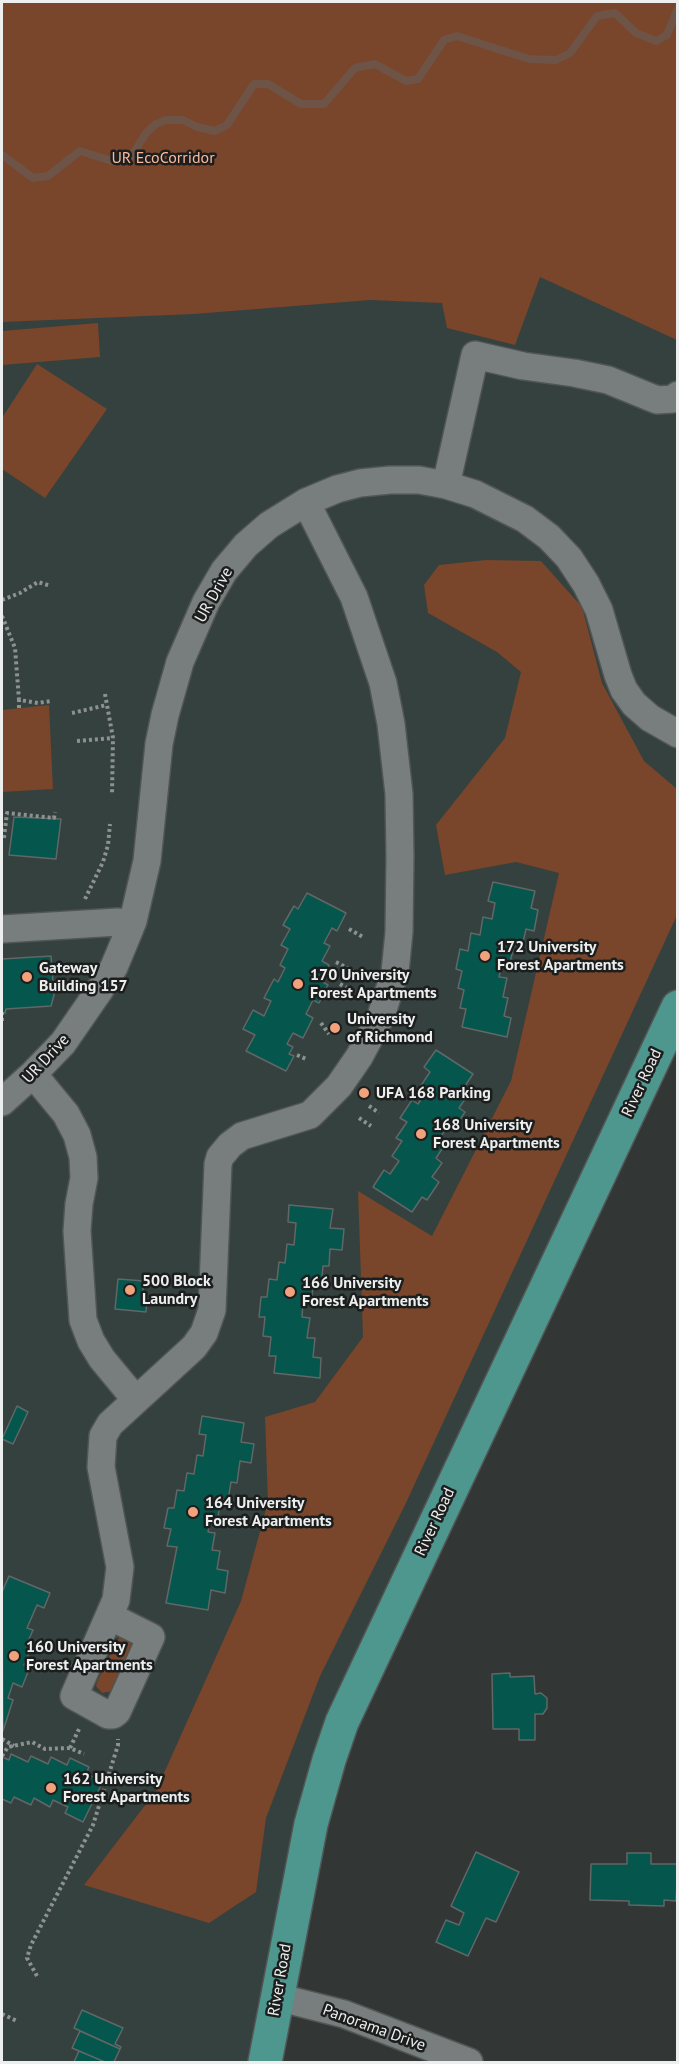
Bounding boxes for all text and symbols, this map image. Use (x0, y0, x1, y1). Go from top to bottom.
park label: UR EcoCorridor (111, 148, 215, 168)
street label: UR Drive (191, 564, 237, 626)
place label: 172 University Forest Apartments (497, 937, 624, 975)
marker: 172 University Forest Apartments (478, 949, 492, 963)
place label: Gateway Building 157 (39, 958, 128, 996)
place label: 170 University Forest Apartments (310, 965, 437, 1003)
marker: Gateway Building 157 (20, 970, 34, 984)
marker: 170 University Forest Apartments (291, 977, 305, 991)
place label: University of Richmond (347, 1009, 433, 1047)
marker: University of Richmond (328, 1021, 342, 1035)
street label: UR Drive (18, 1030, 74, 1088)
street label: River Road (618, 1046, 666, 1120)
place label: UFA 168 Parking (376, 1083, 491, 1103)
marker: UFA 168 Parking (357, 1086, 371, 1100)
place label: 168 University Forest Apartments (433, 1115, 560, 1153)
marker: 168 University Forest Apartments (414, 1127, 428, 1141)
place label: 500 Block Laundry (142, 1271, 211, 1309)
place label: 166 University Forest Apartments (302, 1273, 429, 1311)
marker: 500 Block Laundry (123, 1283, 137, 1297)
marker: 166 University Forest Apartments (283, 1285, 297, 1299)
street label: River Road (411, 1485, 459, 1559)
place label: 164 University Forest Apartments (205, 1493, 332, 1531)
marker: 164 University Forest Apartments (186, 1505, 200, 1519)
place label: 160 University Forest Apartments (26, 1637, 153, 1675)
marker: 160 University Forest Apartments (7, 1649, 21, 1663)
place label: 162 University Forest Apartments (63, 1769, 190, 1807)
marker: 162 University Forest Apartments (44, 1781, 58, 1795)
street label: River Road (264, 1942, 296, 2018)
street label: Panorama Drive (320, 2000, 428, 2056)

